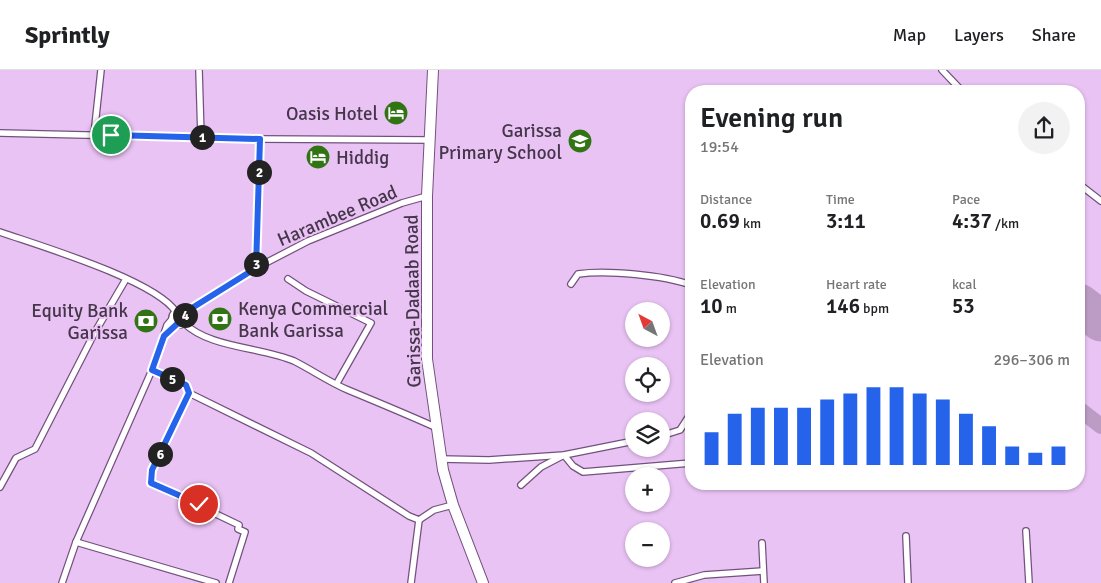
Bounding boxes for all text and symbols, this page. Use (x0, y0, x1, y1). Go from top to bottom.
text: Sprintly (25, 20, 110, 50)
text: Map (893, 24, 926, 46)
text: Layers (954, 24, 1004, 46)
text: Share (1032, 24, 1076, 46)
hotel icon: Oasis Hotel (383, 100, 409, 126)
text: Evening run (700, 101, 843, 135)
place label: Oasis Hotel (286, 102, 378, 126)
button: share (1018, 102, 1070, 154)
pin (90, 114, 132, 156)
place label: Garissa Primary School (439, 119, 562, 165)
icon: arrive (97, 121, 125, 149)
pin: 1 (190, 124, 214, 150)
school or university icon: Garissa Primary School (567, 128, 593, 154)
text: 1 (199, 129, 206, 146)
text: 19:54 (700, 137, 739, 157)
hotel icon: Hiddig (305, 144, 331, 170)
place label: Hiddig (336, 146, 389, 170)
pin: 2 (246, 160, 272, 184)
text: 2 (256, 164, 263, 181)
street label: Harambee Road (274, 180, 401, 252)
text: Distance (700, 191, 752, 208)
text: Time (826, 191, 855, 208)
text: Pace (952, 191, 980, 208)
text: 0.69 (700, 208, 740, 234)
text: 3:11 (826, 208, 866, 234)
text: 4:37 (952, 208, 992, 234)
street label: Garissa-Dadaab Road (399, 214, 427, 388)
text: km (740, 215, 761, 232)
text: /km (992, 215, 1019, 232)
pin: 3 (244, 252, 268, 276)
text: 3 (253, 256, 260, 273)
text: Elevation (700, 276, 756, 293)
text: Heart rate (826, 276, 887, 293)
text: kcal (952, 276, 977, 293)
text: 10 (700, 293, 723, 319)
text: 146 (826, 293, 860, 319)
text: 53 (952, 293, 975, 319)
place label: Kenya Commercial Bank Garissa (238, 297, 388, 343)
place label: Equity Bank Garissa (31, 299, 128, 345)
text: m (723, 300, 737, 317)
text: bpm (860, 300, 889, 317)
pin: 4 (172, 302, 198, 328)
north arrow (625, 302, 670, 348)
map controls (625, 302, 670, 567)
bank icon: Kenya Commercial Bank Garissa (207, 306, 233, 332)
text: 4 (182, 307, 189, 324)
bank icon: Equity Bank Garissa (133, 308, 159, 334)
text: Elevation (700, 350, 764, 370)
text: 296–306 m (993, 350, 1070, 370)
button: locate (625, 357, 670, 402)
pin: 5 (160, 366, 184, 392)
text: 5 (169, 371, 176, 388)
button: layers (625, 412, 670, 457)
pin: 6 (148, 442, 172, 466)
text: 6 (157, 446, 164, 463)
button: + (625, 467, 670, 512)
pin (178, 483, 220, 525)
icon: check (185, 490, 213, 518)
button: − (625, 522, 670, 567)

